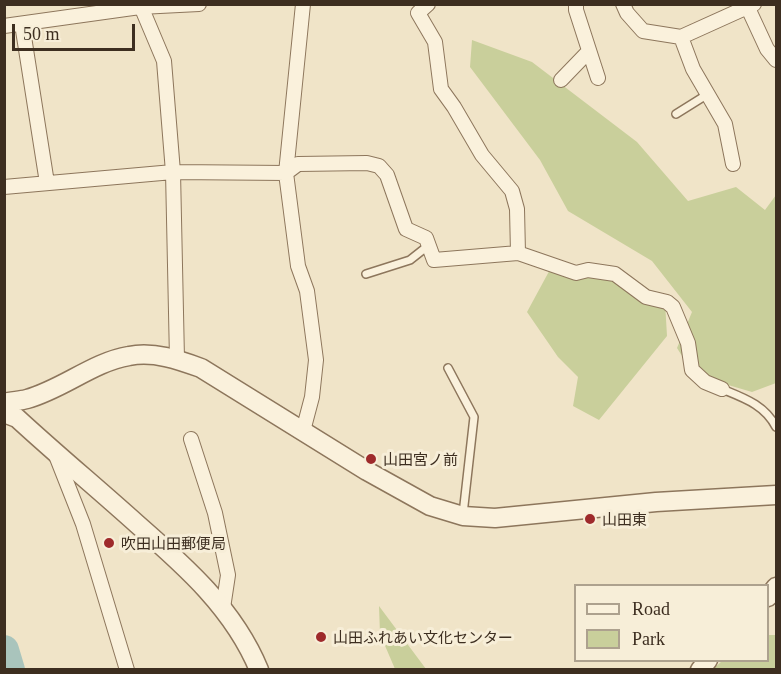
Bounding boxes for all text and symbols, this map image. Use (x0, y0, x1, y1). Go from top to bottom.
scale bar (15, 12, 138, 50)
text: 50 m (23, 24, 60, 44)
place label: 山田宮ノ前 (383, 450, 458, 468)
marker: 山田宮ノ前 (364, 452, 378, 466)
place label: 山田東 (602, 510, 647, 528)
marker: 山田東 (583, 512, 597, 526)
place label: 吹田山田郵便局 (121, 534, 226, 552)
marker: 吹田山田郵便局 (102, 536, 116, 550)
legend (574, 584, 769, 662)
text: Road (632, 599, 670, 619)
place label: 山田ふれあい文化センター (333, 628, 513, 646)
text: Park (632, 629, 665, 649)
marker: 山田ふれあい文化センター (314, 630, 328, 644)

